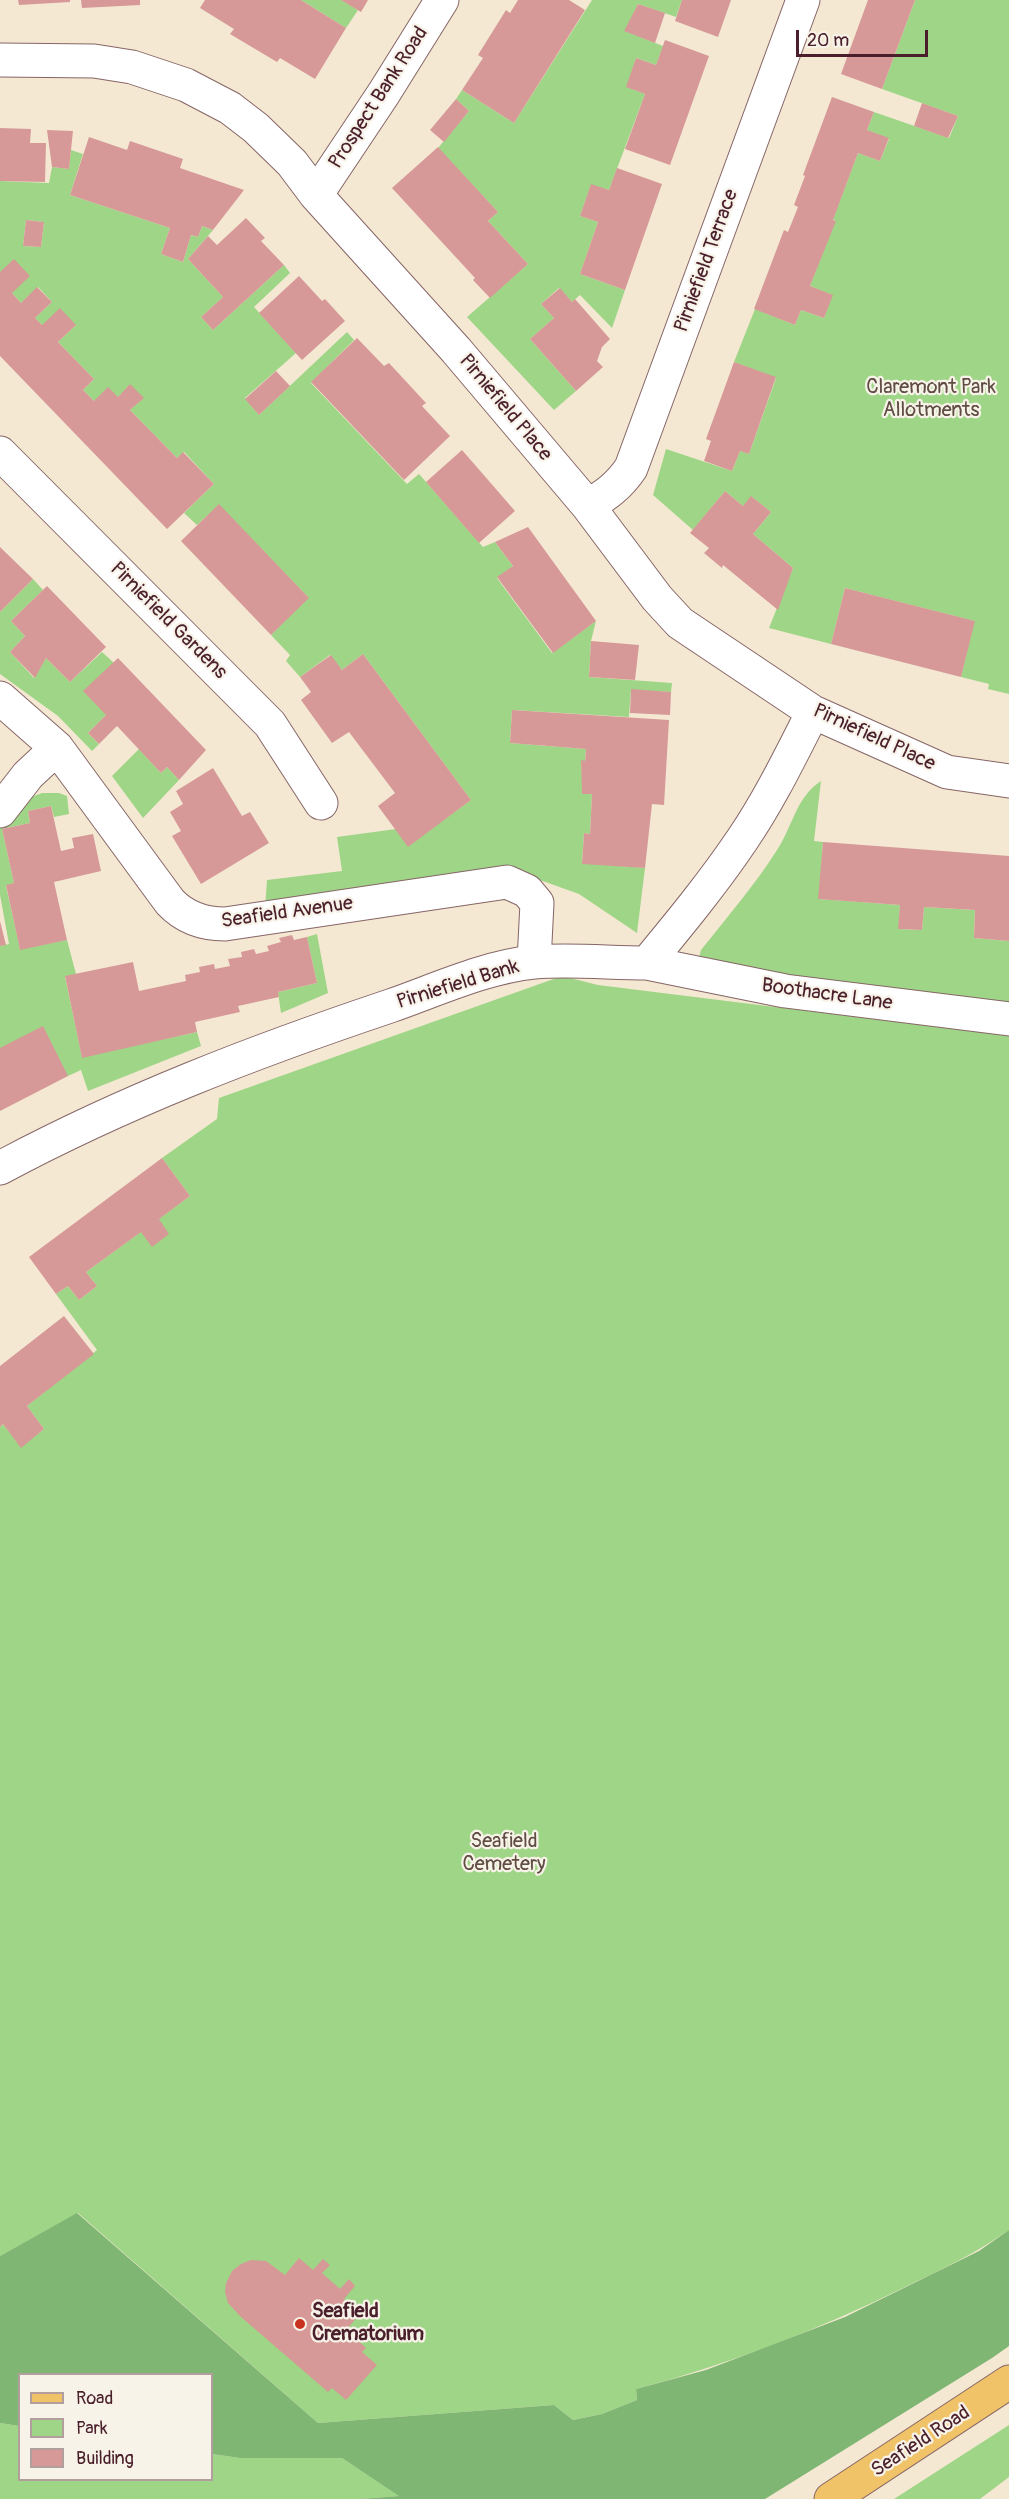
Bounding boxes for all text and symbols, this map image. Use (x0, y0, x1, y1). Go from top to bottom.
scale bar (799, 18, 931, 56)
street label: Prospect Bank Road (324, 23, 434, 173)
text: 20 m (807, 29, 849, 52)
street label: Pirniefield Terrace (670, 186, 744, 336)
street label: Pirniefield Place (453, 350, 557, 466)
park label: Claremont Park Allotments (866, 376, 996, 423)
street label: Pirniefield Gardens (105, 558, 231, 684)
street label: Pirniefield Place (809, 699, 939, 777)
street label: Seafield Avenue (220, 892, 354, 934)
street label: Pirniefield Bank (394, 955, 522, 1015)
street label: Boothacre Lane (760, 974, 894, 1016)
park label: Seafield Cemetery (462, 1830, 546, 1877)
place label: Seafield Crematorium (312, 2300, 424, 2347)
marker: Seafield Crematorium (293, 2317, 307, 2331)
legend (18, 2373, 213, 2481)
text: Road (76, 2387, 113, 2410)
street label: Seafield Road (867, 2401, 975, 2483)
text: Park (76, 2417, 108, 2440)
text: Building (76, 2447, 134, 2470)

